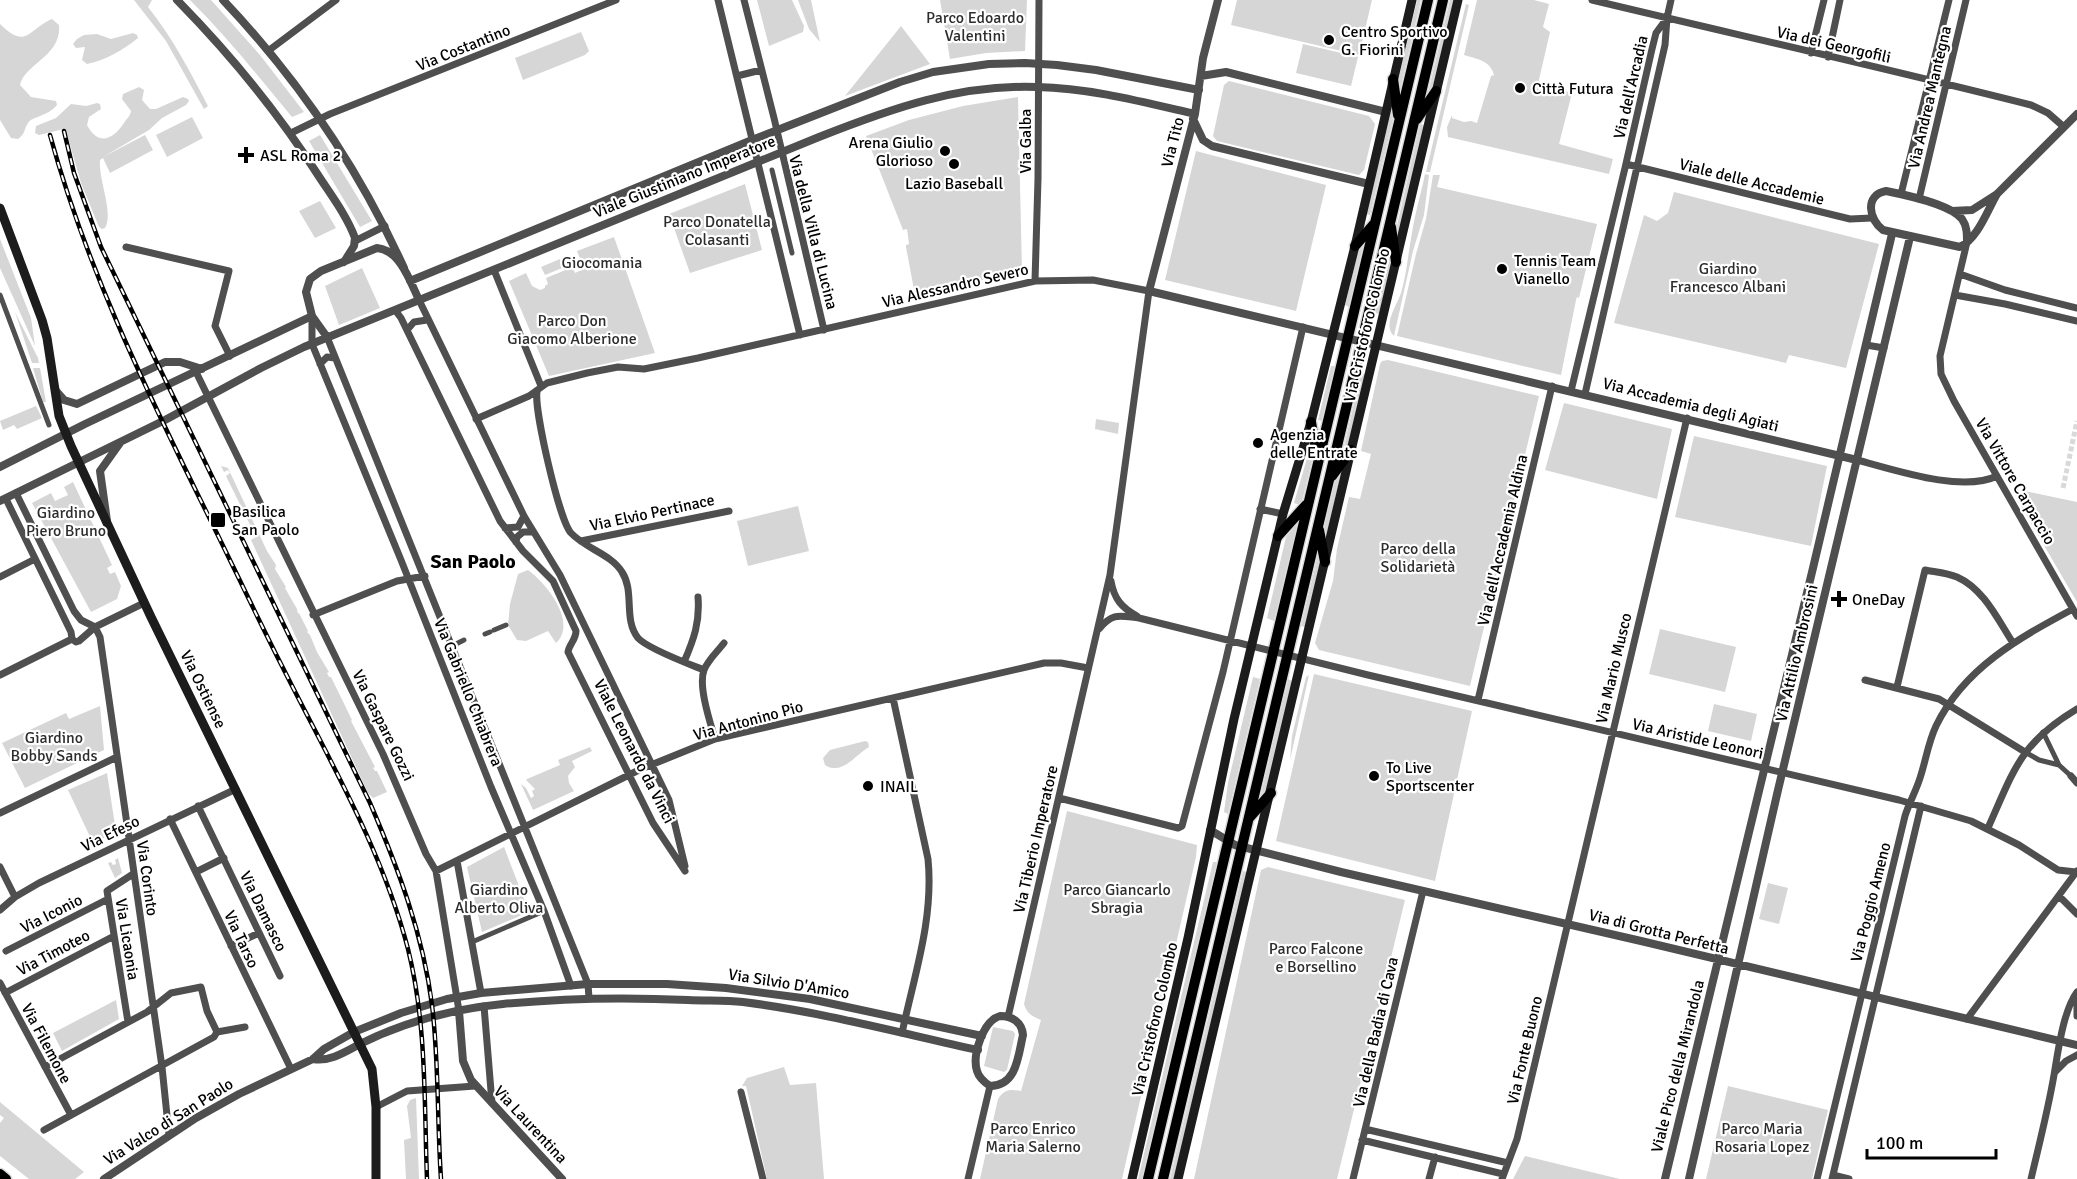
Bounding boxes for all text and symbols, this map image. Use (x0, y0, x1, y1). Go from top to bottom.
park label: Parco Edoardo Valentini (926, 8, 1024, 46)
street label: Via Costantino (413, 20, 513, 76)
place label: Centro Sportivo G. Fiorini (1341, 22, 1448, 60)
street label: Via dei Georgofili (1775, 22, 1893, 68)
street label: Via Andrea Mantegna (1904, 24, 1956, 171)
marker: Centro Sportivo G. Fiorini (1322, 33, 1336, 47)
street label: Via dell'Arcadia (1609, 34, 1653, 141)
place label: Città Futura (1532, 79, 1614, 99)
marker: Città Futura (1513, 81, 1527, 95)
street label: Via Galba (1016, 109, 1036, 173)
street label: Via Tito (1157, 115, 1189, 169)
street label: Viale Giustiniano Imperatore (590, 131, 778, 223)
place label: Arena Giulio Glorioso (849, 133, 933, 171)
marker: Arena Giulio Glorioso (938, 144, 952, 158)
marker: ASL Roma 2 (237, 146, 255, 164)
place label: ASL Roma 2 (260, 146, 341, 166)
street label: Via della Villa di Lucina (784, 153, 842, 312)
street label: Viale delle Accademie (1677, 154, 1826, 210)
marker: Lazio Baseball (947, 157, 961, 171)
place label: Lazio Baseball (905, 174, 1003, 194)
park label: Parco Donatella Colasanti (663, 212, 771, 250)
street label: Via Cristoforo Colombo (1340, 246, 1394, 404)
place label: Tennis Team Vianello (1514, 251, 1596, 289)
park label: Giocomania (562, 253, 642, 273)
street label: Via Alessandro Severo (880, 259, 1030, 313)
park label: Giardino Francesco Albani (1670, 259, 1786, 297)
marker: Tennis Team Vianello (1495, 262, 1509, 276)
park label: Parco Don Giacomo Alberione (507, 311, 637, 349)
street label: Via Accademia degli Agiati (1601, 373, 1781, 437)
street label: Via Vittore Carpaccio (1971, 415, 2060, 548)
place label: Agenzia delle Entrate (1270, 425, 1358, 463)
marker: Agenzia delle Entrate (1251, 436, 1265, 450)
street label: Via dell'Accademia Aldina (1474, 453, 1532, 628)
street label: Via Elvio Pertinace (588, 490, 716, 536)
place label: Basilica San Paolo (232, 502, 299, 540)
park label: Giardino Piero Bruno (26, 503, 106, 541)
marker: Basilica San Paolo (209, 511, 227, 529)
park label: Parco della Solidarietà (1380, 539, 1456, 577)
district label: San Paolo (430, 549, 516, 574)
street label: Via Attilio Ambrosini (1771, 583, 1823, 724)
marker: OneDay (1830, 590, 1848, 608)
place label: OneDay (1852, 590, 1905, 610)
street label: Via Mario Musco (1592, 611, 1636, 726)
street label: Via Gabriello Chiabrera (429, 615, 507, 769)
street label: Via Ostiense (176, 647, 231, 732)
street label: Via Gaspare Gozzi (348, 667, 419, 784)
street label: Viale Leonardo da Vinci (589, 676, 679, 827)
street label: Via Antonino Pio (691, 697, 805, 745)
street label: Via Aristide Leonori (1630, 714, 1765, 764)
park label: Giardino Bobby Sands (10, 728, 98, 766)
place label: To Live Sportscenter (1386, 758, 1474, 796)
street label: Via Tiberio Imperatore (1009, 763, 1063, 915)
marker: To Live Sportscenter (1367, 769, 1381, 783)
place label: INAIL (880, 777, 918, 797)
marker: INAIL (861, 779, 875, 793)
street label: Via Efeso (78, 811, 143, 857)
street label: Via Corinto (132, 839, 162, 917)
street label: Via Poggio Ameno (1846, 840, 1896, 964)
street label: Via Damasco (235, 868, 291, 955)
park label: Giardino Alberto Oliva (455, 880, 543, 918)
park label: Parco Giancarlo Sbragia (1063, 880, 1171, 918)
street label: Via Iconio (17, 890, 86, 938)
street label: Via Licaonia (111, 897, 143, 982)
street label: Via di Grotta Perfetta (1587, 905, 1731, 959)
street label: Via Tarso (219, 907, 263, 971)
street label: Via Timoteo (13, 925, 94, 981)
park label: Parco Falcone e Borsellino (1269, 939, 1363, 977)
street label: Via Cristoforo Colombo (1128, 940, 1182, 1098)
street label: Via della Badia di Cava (1349, 955, 1403, 1109)
street label: Via Silvio D'Amico (727, 965, 851, 1003)
street label: Viale Pico della Mirandola (1647, 978, 1709, 1155)
street label: Via Fonte Buono (1503, 994, 1547, 1106)
street label: Via Filemone (17, 1000, 76, 1087)
street label: Via Valco di San Paolo (100, 1074, 237, 1170)
street label: Via Laurentina (489, 1082, 571, 1168)
park label: Parco Enrico Maria Salerno (985, 1119, 1081, 1157)
park label: Parco Maria Rosaria Lopez (1715, 1119, 1809, 1157)
scale bar (1867, 1122, 1996, 1160)
text: 100 m (1876, 1132, 1923, 1154)

